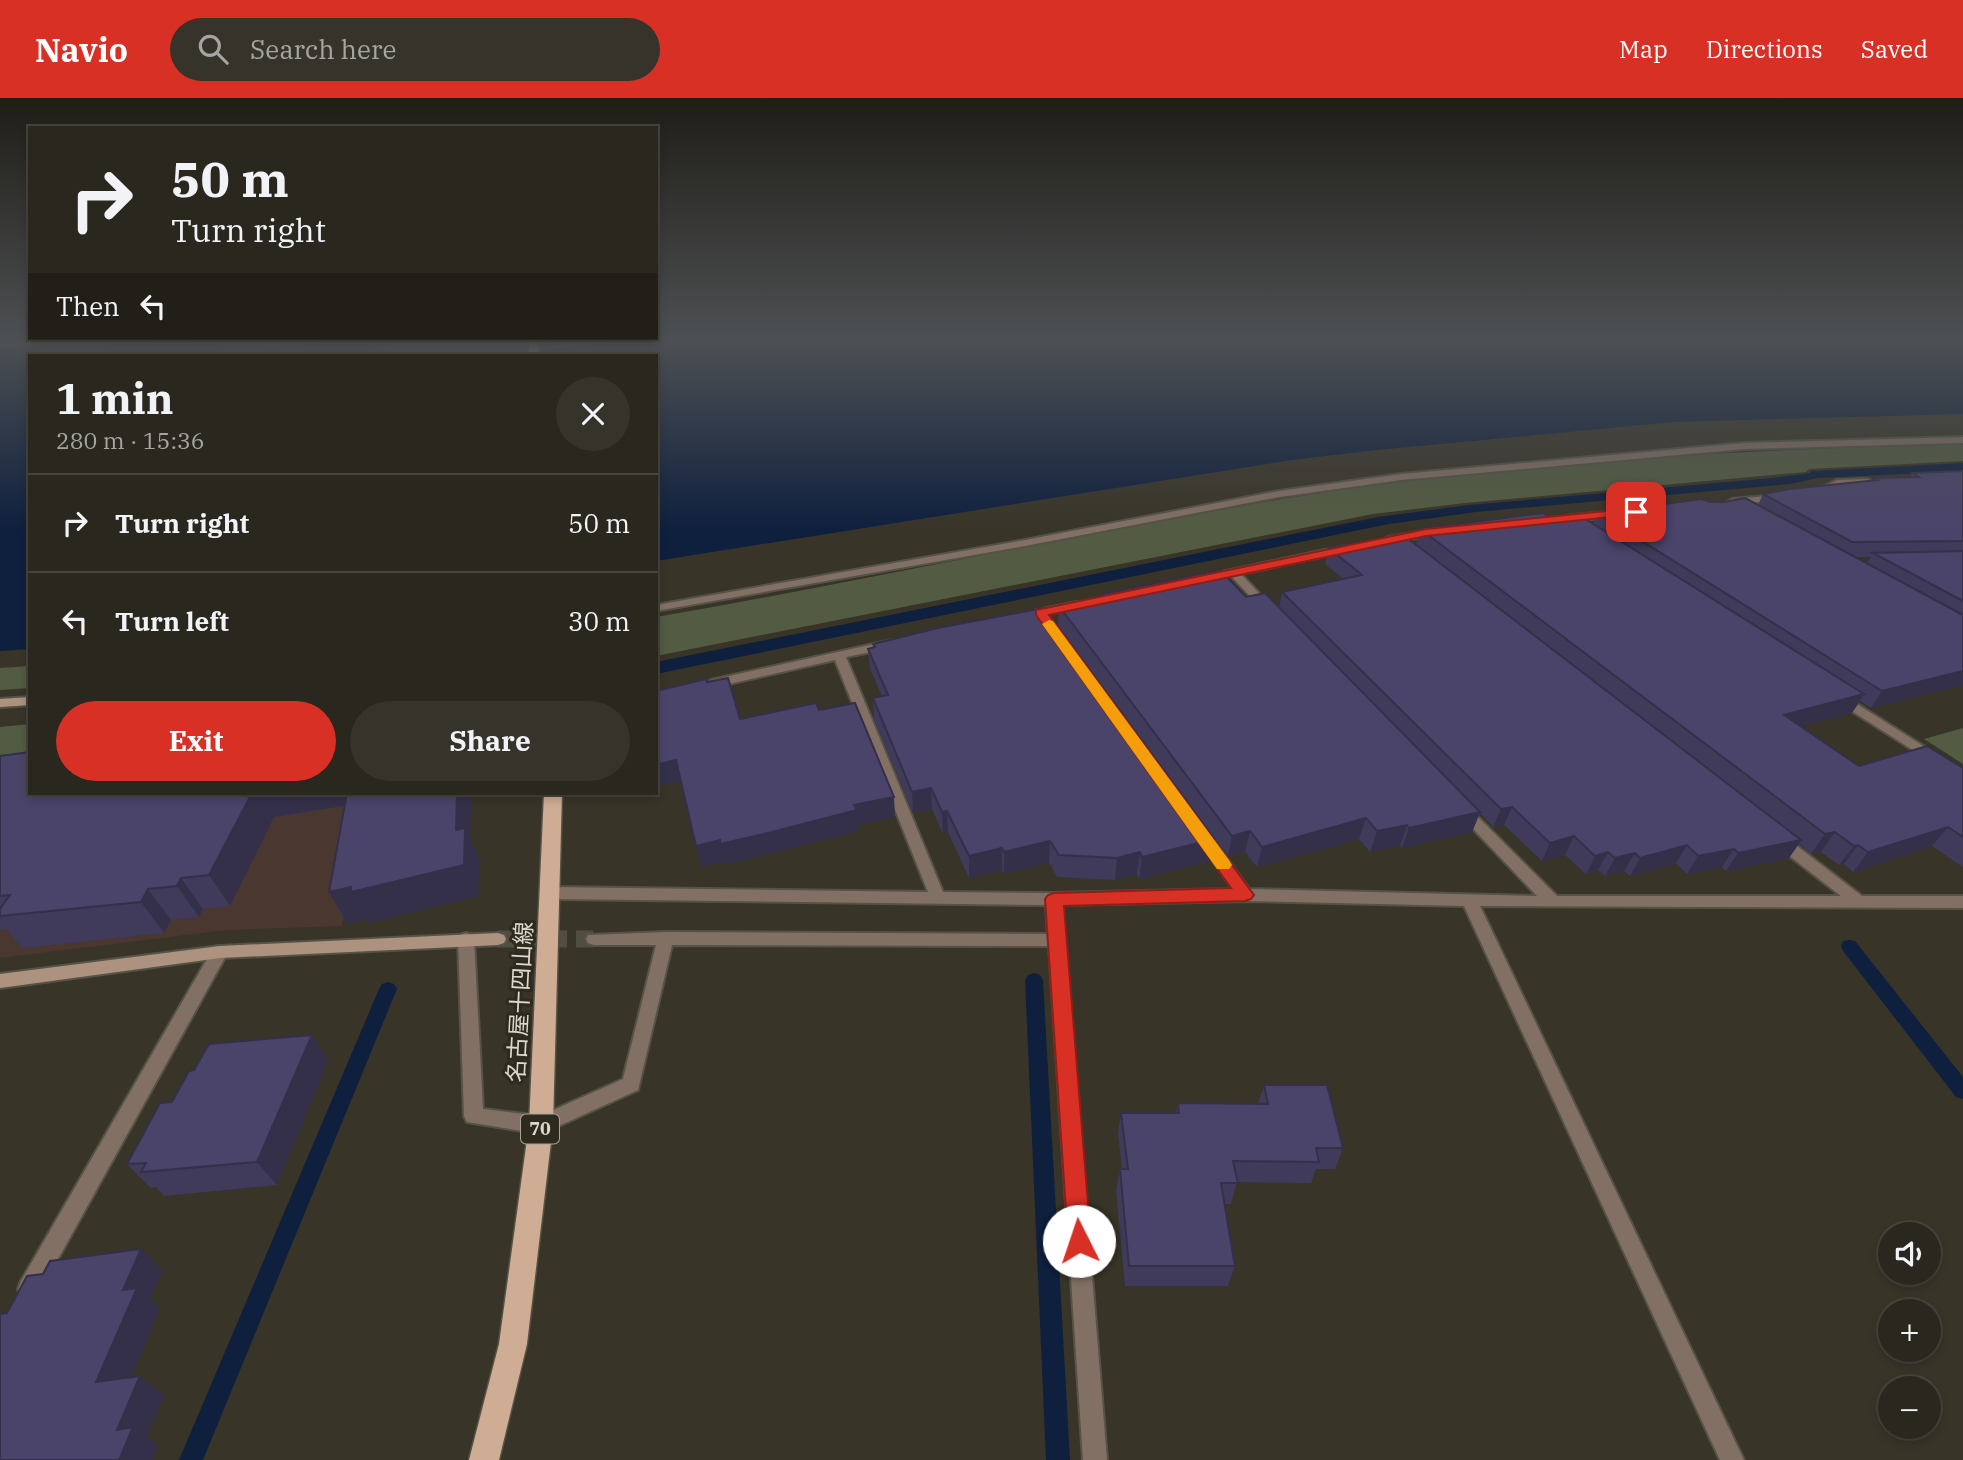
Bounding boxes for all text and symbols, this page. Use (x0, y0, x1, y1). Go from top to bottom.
search box (170, 18, 660, 81)
text: Navio (35, 28, 128, 71)
icon: search (194, 30, 232, 68)
text: Search here (250, 32, 396, 66)
text: Map (1619, 33, 1668, 65)
text: Directions (1706, 33, 1823, 65)
text: Saved (1861, 33, 1928, 65)
text: 50 m (171, 147, 289, 210)
icon: right (56, 154, 147, 245)
text: Turn right (171, 209, 326, 251)
icon: left (134, 287, 172, 325)
text: Then (56, 289, 120, 323)
text: 1 min (56, 371, 174, 426)
button: close (556, 377, 630, 451)
text: 280 m · 15:36 (56, 425, 205, 455)
pin (1606, 482, 1666, 542)
icon: arrive (1617, 493, 1655, 531)
icon: right (56, 504, 94, 542)
text: Turn right (115, 506, 249, 540)
text: 50 m (568, 506, 630, 540)
icon: left (56, 602, 94, 640)
text: Turn left (115, 604, 229, 638)
text: 30 m (568, 604, 630, 638)
button: Exit (56, 701, 336, 781)
button: Share (350, 701, 630, 781)
street label: 名古屋十四山線 (500, 921, 538, 1083)
road number: 70 (521, 1114, 559, 1144)
position arrow (1042, 1204, 1116, 1278)
map controls (1878, 1222, 1941, 1439)
button: sound (1878, 1222, 1941, 1285)
button: + (1878, 1299, 1941, 1362)
button: − (1878, 1376, 1941, 1439)

